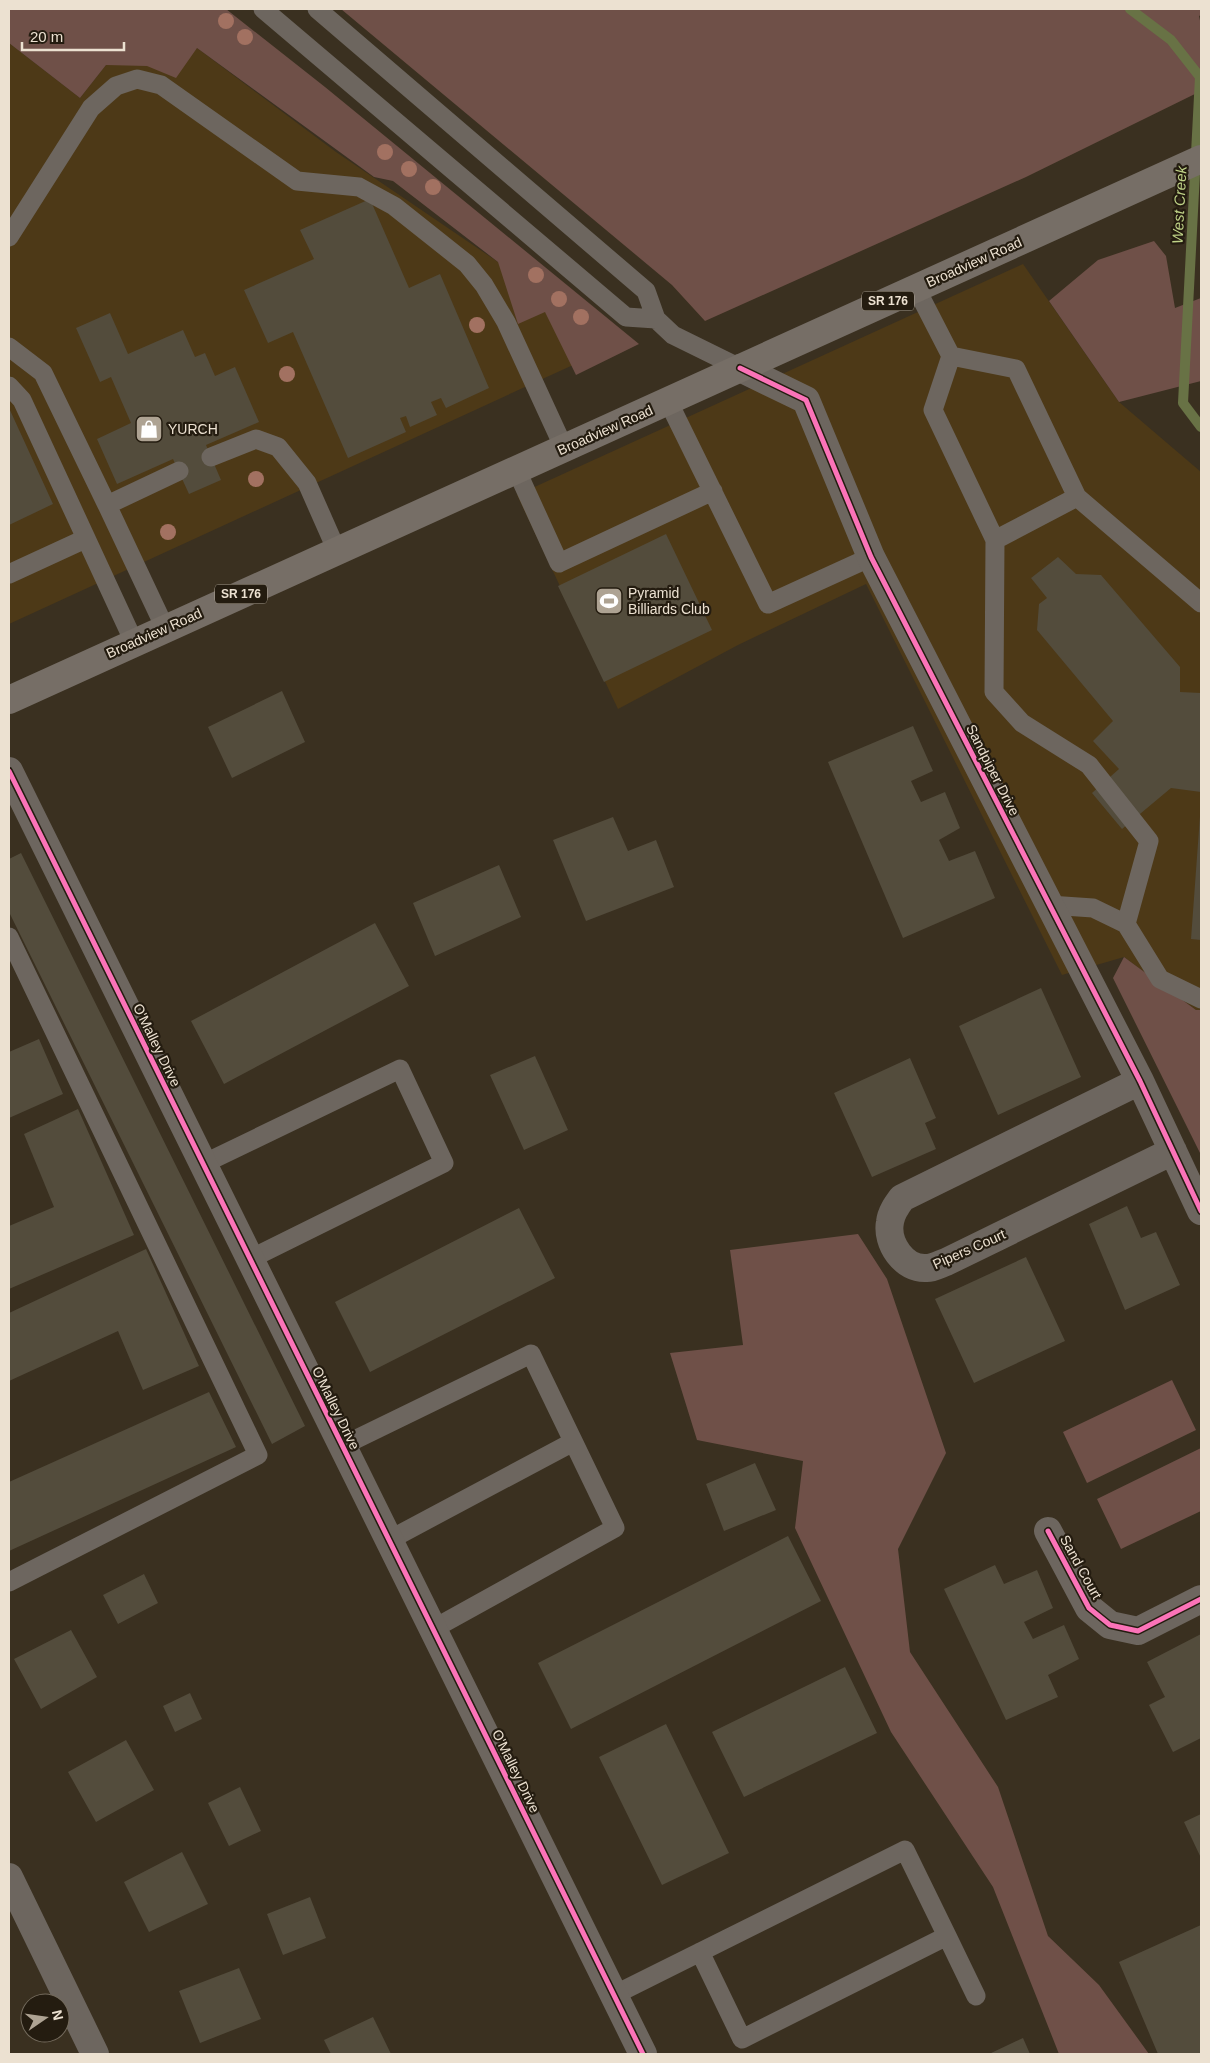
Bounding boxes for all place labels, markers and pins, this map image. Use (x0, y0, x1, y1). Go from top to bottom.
shop icon: YURCH (134, 414, 164, 444)
place label: YURCH (168, 421, 218, 437)
place label: Pyramid Billiards Club (628, 585, 710, 617)
sports icon: Pyramid Billiards Club (594, 586, 624, 616)

